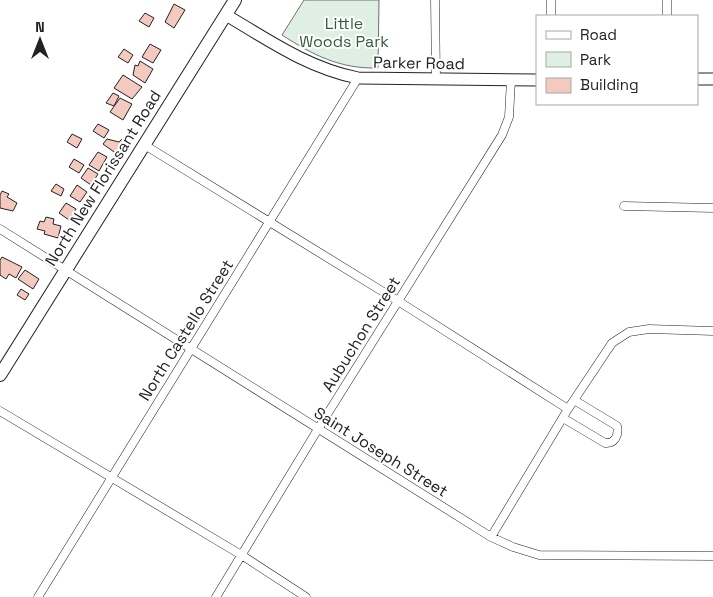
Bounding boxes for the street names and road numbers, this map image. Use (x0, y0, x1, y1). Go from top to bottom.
street label: Parker Road (373, 52, 465, 74)
street label: North New Florissant Road (40, 86, 166, 270)
street label: North Castello Street (134, 255, 238, 405)
street label: Aubuchon Street (317, 272, 405, 396)
street label: Saint Joseph Street (310, 402, 452, 502)

